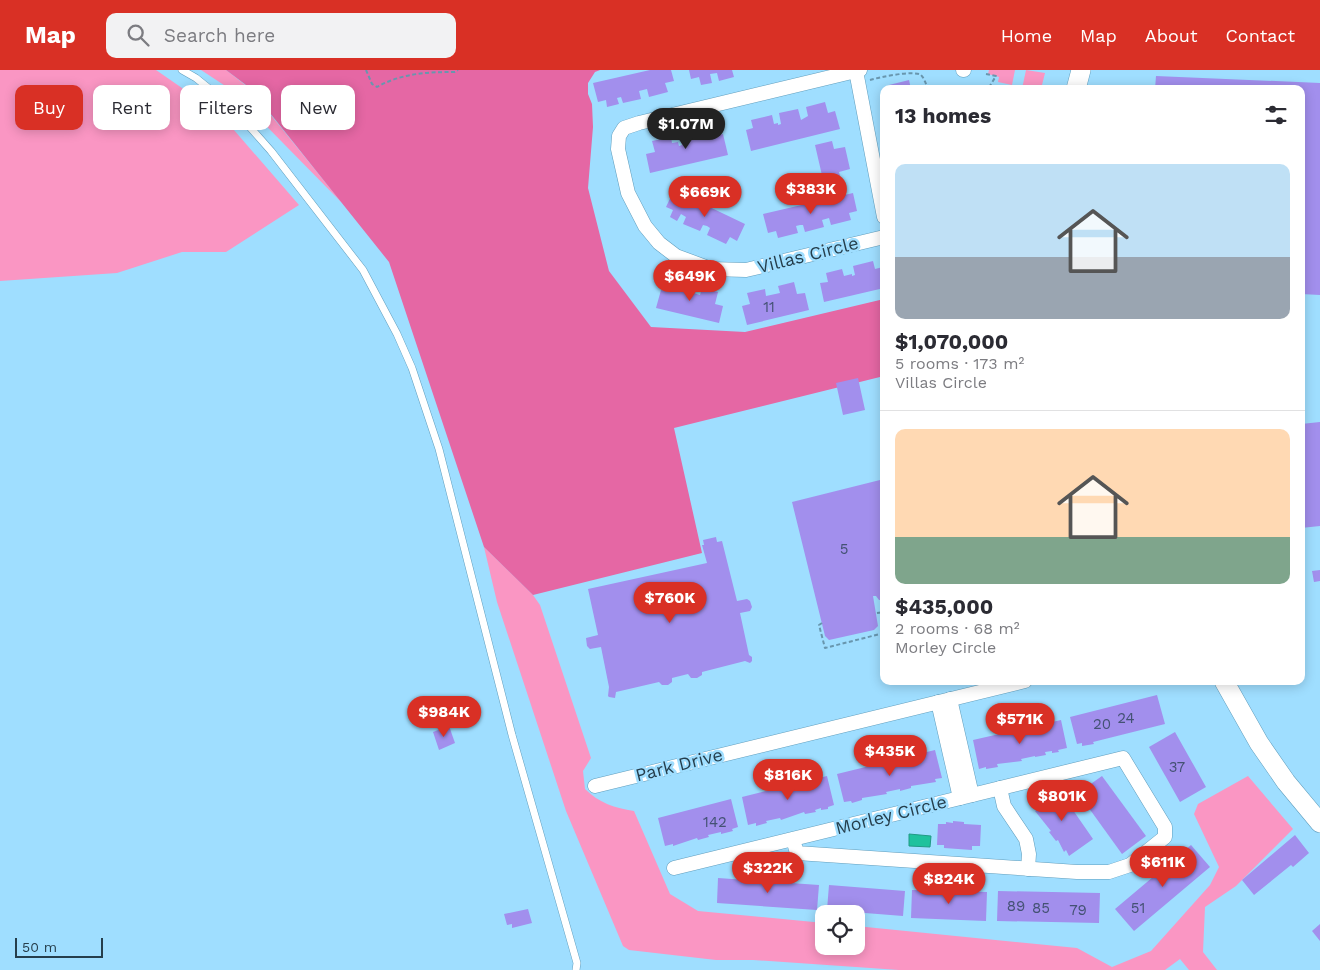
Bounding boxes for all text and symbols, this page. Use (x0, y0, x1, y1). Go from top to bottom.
search box (106, 13, 456, 58)
text: Map (25, 21, 76, 49)
icon: search (124, 21, 152, 49)
text: Search here (164, 24, 275, 47)
text: Home (1001, 25, 1052, 46)
text: Map (1080, 25, 1117, 46)
text: About (1145, 25, 1197, 46)
text: Contact (1225, 25, 1295, 46)
chip: Buy (15, 85, 83, 130)
chip: Rent (93, 85, 170, 130)
chip: Filters (180, 85, 271, 130)
chip: New (281, 85, 355, 130)
icon: filters (1262, 101, 1290, 129)
text: 13 homes (895, 103, 991, 128)
pin: $1.07M (645, 108, 727, 150)
text: $1.07M (658, 114, 714, 133)
pin: $383K (776, 172, 846, 215)
pin: $669K (670, 176, 740, 218)
text: $383K (786, 179, 836, 198)
text: $669K (680, 182, 730, 201)
icon: home (1048, 196, 1138, 286)
street label: Villas Circle (755, 232, 861, 277)
pin: $649K (655, 260, 725, 302)
text: $649K (664, 266, 716, 285)
house number: 11 (763, 298, 775, 316)
text: $1,070,000 (895, 329, 1008, 354)
text: 5 rooms · 173 m² (895, 354, 1024, 373)
text: Villas Circle (895, 373, 987, 392)
icon: home (1048, 462, 1138, 552)
house number: 5 (840, 540, 848, 558)
pin: $760K (635, 582, 705, 624)
text: $760K (645, 588, 695, 607)
text: $435,000 (895, 594, 993, 619)
text: 2 rooms · 68 m² (895, 619, 1020, 638)
text: Morley Circle (895, 638, 996, 657)
pin: $984K (409, 696, 479, 738)
text: $984K (418, 702, 470, 721)
pin: $571K (985, 702, 1055, 745)
text: $571K (997, 709, 1043, 728)
house number: 24 (1117, 709, 1135, 727)
house number: 20 (1093, 715, 1111, 733)
pin: $435K (855, 734, 925, 777)
text: $435K (865, 741, 915, 760)
street label: Park Drive (633, 744, 725, 785)
pin: $816K (753, 758, 823, 801)
house number: 37 (1169, 758, 1185, 776)
text: $816K (764, 765, 812, 784)
pin: $801K (1027, 780, 1097, 822)
text: $801K (1038, 786, 1086, 805)
street label: Morley Circle (833, 791, 949, 838)
house number: 142 (703, 813, 727, 831)
pin: $611K (1128, 846, 1198, 888)
pin: $322K (733, 852, 803, 894)
text: $611K (1141, 852, 1185, 871)
text: $322K (743, 858, 793, 877)
pin: $824K (914, 862, 984, 905)
text: $824K (923, 869, 975, 888)
house number: 89 (1007, 897, 1025, 915)
house number: 85 (1032, 899, 1050, 917)
house number: 51 (1131, 899, 1145, 917)
house number: 79 (1069, 901, 1087, 919)
map controls (815, 905, 865, 955)
button: locate (815, 905, 865, 955)
scale bar (15, 935, 102, 958)
text: 50 m (22, 939, 57, 955)

